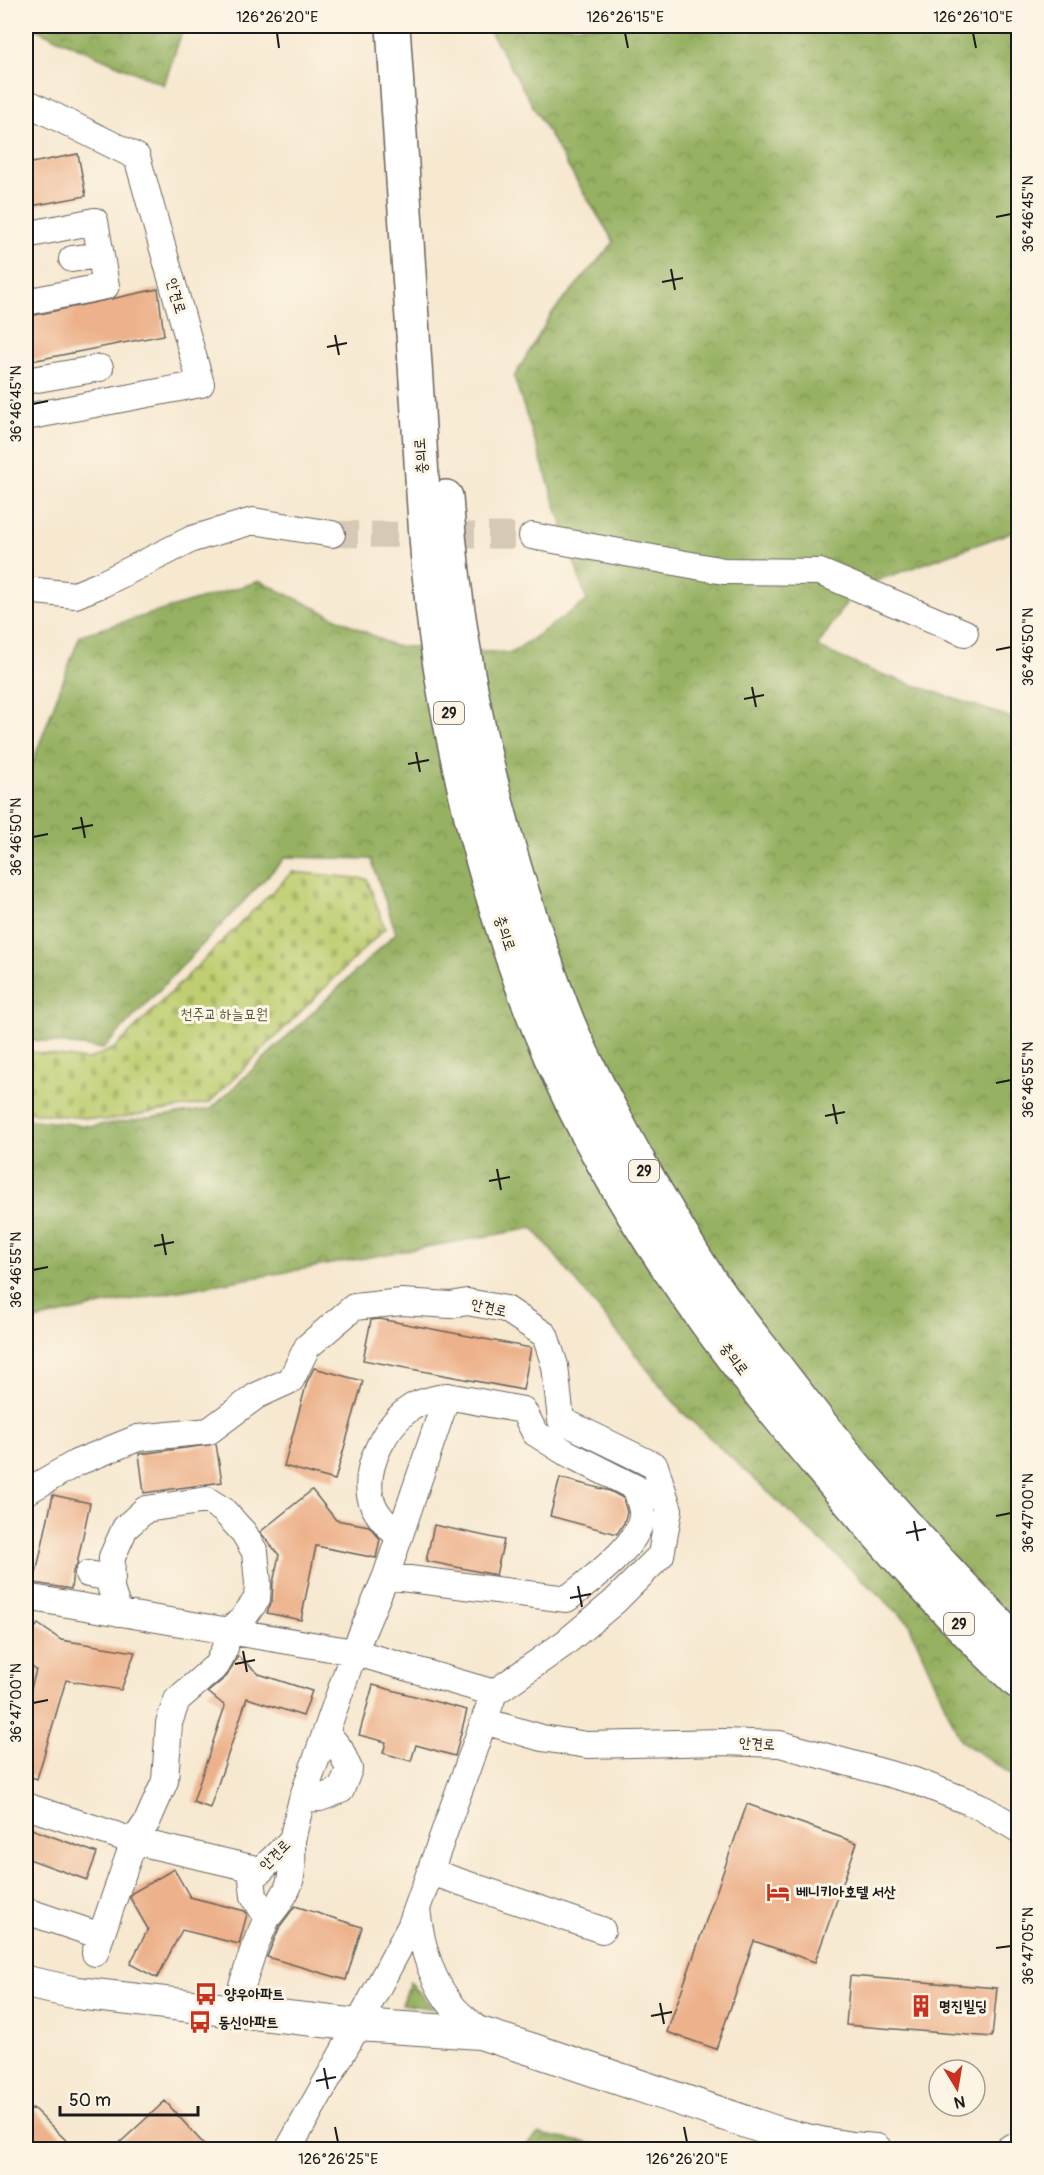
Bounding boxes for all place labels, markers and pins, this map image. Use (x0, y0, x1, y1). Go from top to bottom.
hotel icon: 베니키아호텔 서산 (765, 1879, 791, 1905)
place label: 베니키아호텔 서산 (796, 1883, 896, 1902)
bus stop icon: 양우아파트 (193, 1981, 219, 2007)
place label: 양우아파트 (224, 1985, 284, 2004)
building icon: 명진빌딩 (908, 1993, 934, 2019)
place label: 명진빌딩 (939, 1997, 987, 2016)
bus stop icon: 동신아파트 (187, 2009, 213, 2035)
place label: 동신아파트 (218, 2013, 278, 2032)

